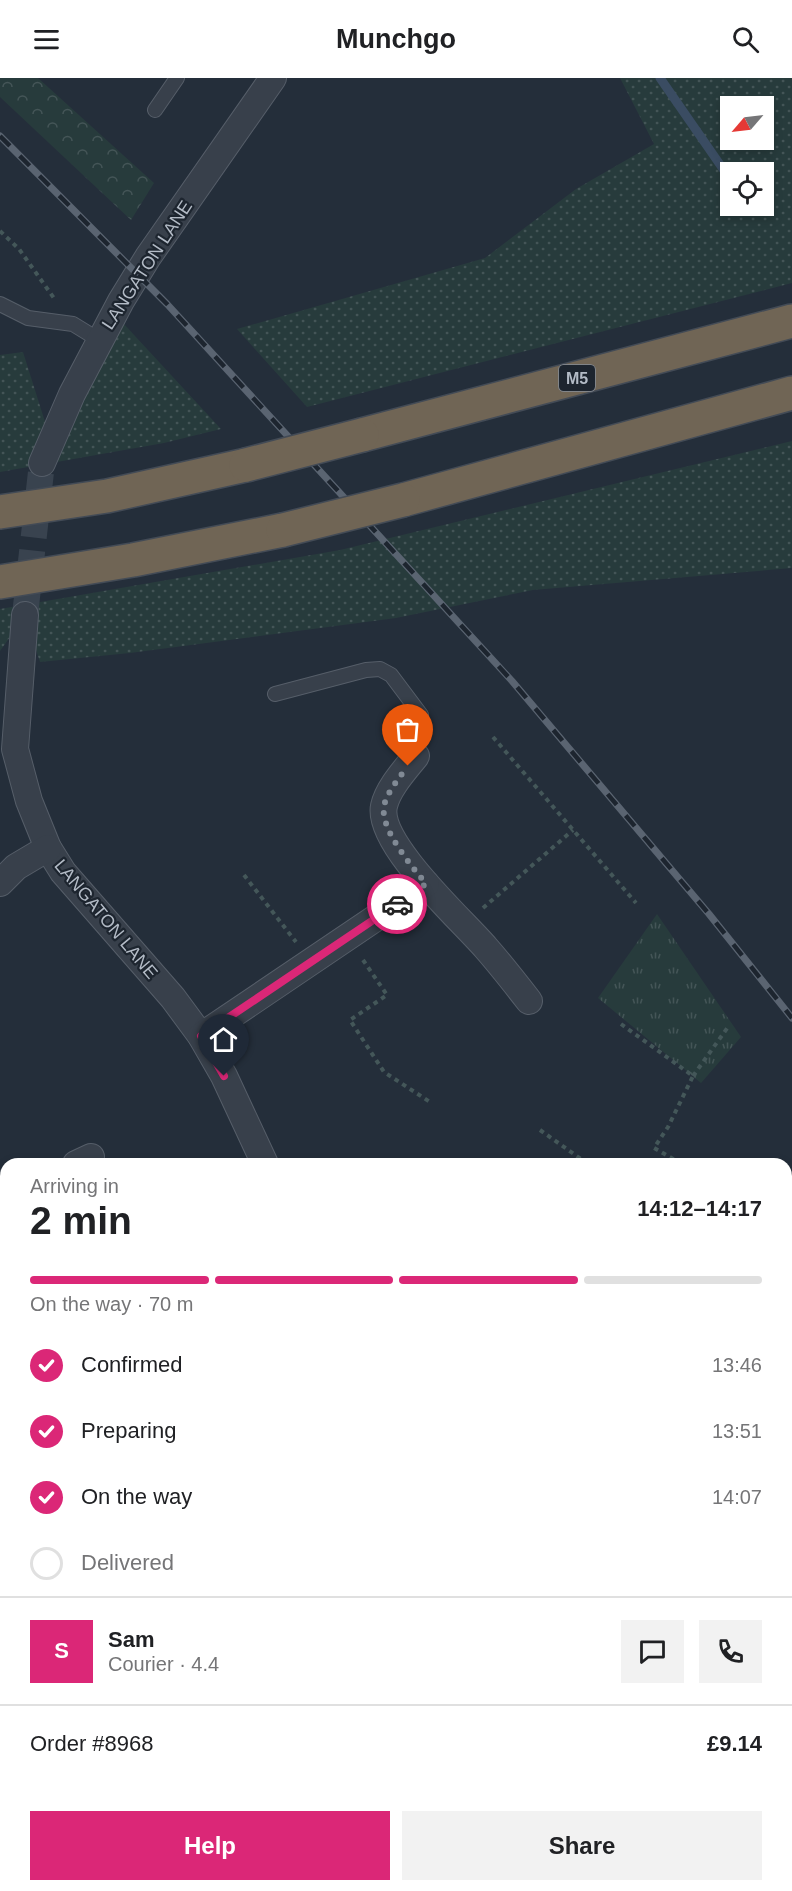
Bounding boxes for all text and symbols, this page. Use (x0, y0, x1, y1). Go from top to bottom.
icon: menu (30, 23, 63, 56)
icon: search (729, 23, 762, 56)
text: Munchgo (336, 24, 456, 54)
north arrow (720, 96, 774, 150)
map controls (720, 96, 774, 216)
button: locate (720, 162, 774, 216)
street label: LANGATON LANE (98, 197, 196, 333)
road number: M5 (559, 365, 595, 391)
pin (382, 704, 433, 766)
icon: bag (391, 713, 424, 746)
street label: LANGATON LANE (50, 855, 162, 983)
courier (367, 874, 427, 934)
icon: car (381, 888, 414, 921)
pin (198, 1014, 249, 1076)
icon: home (207, 1023, 240, 1056)
text: Arriving in (30, 1175, 119, 1197)
text: 14:12–14:17 (637, 1196, 762, 1221)
text: 2 min (30, 1199, 132, 1242)
text: On the way · 70 m (30, 1293, 193, 1315)
icon: check (30, 1349, 63, 1382)
text: Confirmed (81, 1352, 182, 1377)
text: 13:46 (712, 1354, 762, 1376)
icon: check (30, 1415, 63, 1448)
text: Preparing (81, 1418, 176, 1443)
text: 13:51 (712, 1420, 762, 1442)
icon: check (30, 1481, 63, 1514)
text: On the way (81, 1484, 192, 1509)
text: 14:07 (712, 1486, 762, 1508)
text: Delivered (81, 1550, 174, 1575)
button: chat (621, 1620, 684, 1683)
button: phone (699, 1620, 762, 1683)
text: Sam (108, 1627, 154, 1652)
text: S (54, 1638, 69, 1663)
text: Courier · 4.4 (108, 1653, 219, 1675)
text: Order #8968 (30, 1731, 154, 1756)
text: £9.14 (707, 1731, 762, 1756)
button: Help (30, 1811, 390, 1880)
button: Share (402, 1811, 762, 1880)

